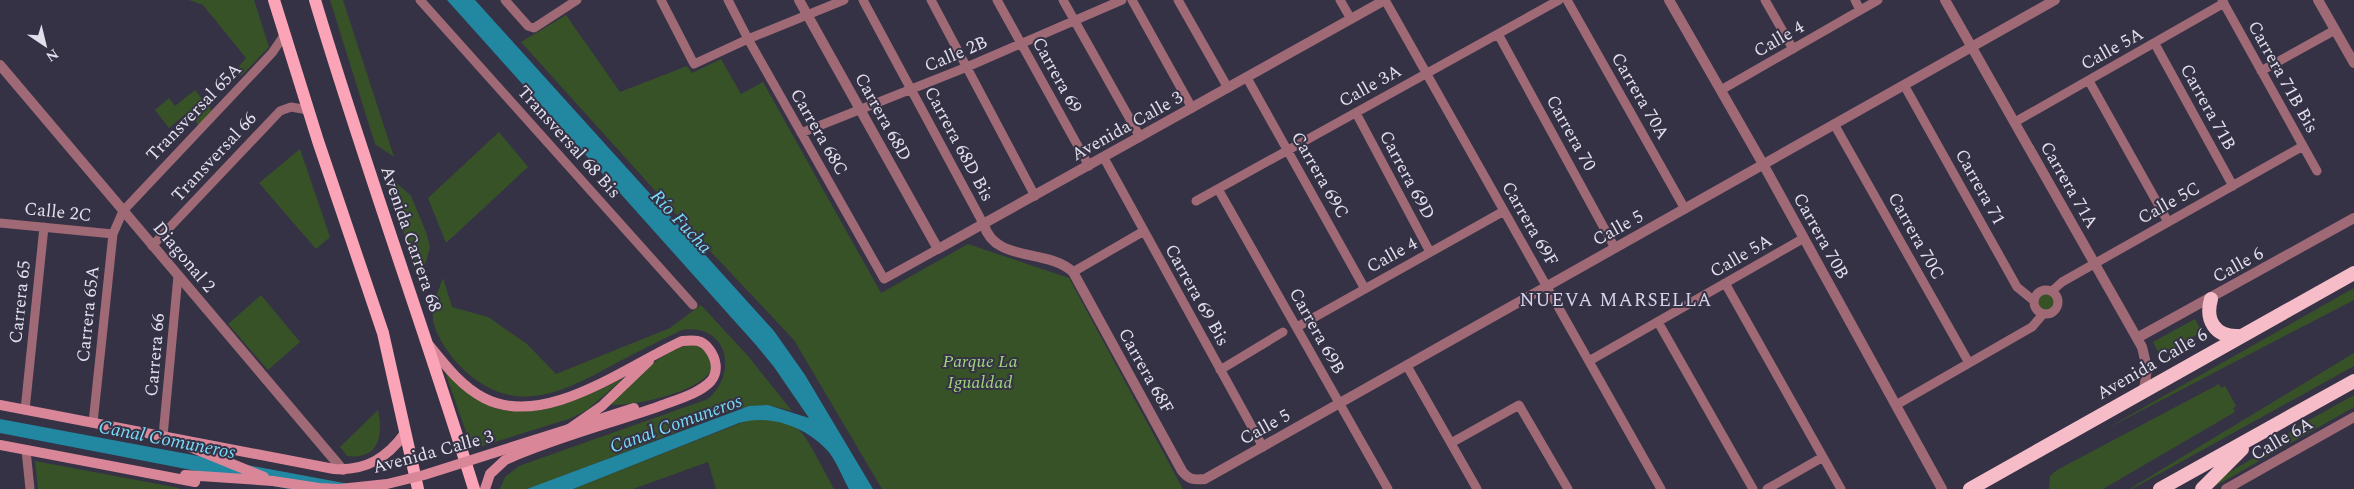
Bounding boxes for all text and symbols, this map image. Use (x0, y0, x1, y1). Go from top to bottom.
street label: Calle 4 (1749, 14, 1809, 64)
street label: Carrera 71B Bis (2241, 16, 2325, 138)
north arrow (20, 20, 70, 70)
street label: Calle 5A (2076, 21, 2148, 77)
street label: Calle 2B (920, 29, 992, 79)
street label: Carrera 69 (1025, 32, 1089, 118)
text: N (41, 43, 63, 67)
street label: Carrera 70A (1604, 47, 1676, 145)
street label: Transversal 65A (140, 56, 248, 168)
street label: Calle 3A (1334, 58, 1406, 114)
street label: Carrera 71B (2173, 59, 2243, 155)
street label: Carrera 68D (848, 68, 918, 166)
street label: Transversal 68 Bis (511, 79, 627, 205)
street label: Carrera 68D Bis (917, 81, 1001, 207)
street label: Carrera 68C (783, 83, 855, 181)
street label: Avenida Calle 3 (1066, 84, 1188, 168)
street label: Carrera 70 (1539, 90, 1603, 176)
street label: Transversal 66 (165, 106, 263, 208)
street label: Carrera 69C (1284, 126, 1356, 224)
street label: Carrera 69D (1372, 126, 1442, 224)
street label: Carrera 71A (2033, 136, 2105, 234)
street label: Carrera 71 (1948, 144, 2012, 230)
street label: Avenida Carrera 68 (373, 162, 449, 316)
street label: Calle 5C (2133, 175, 2205, 231)
street label: Carrera 69F (1495, 176, 1565, 272)
water label: Río Fucha (643, 183, 719, 261)
street label: Carrera 70C (1881, 187, 1951, 285)
street label: Carrera 70B (1786, 188, 1856, 284)
street label: Calle 2C (23, 195, 93, 229)
street label: Calle 5 (1588, 203, 1648, 253)
street label: Diagonal 2 (146, 216, 222, 298)
street label: Calle 5A (1705, 227, 1777, 285)
street label: Calle 4 (1362, 230, 1422, 280)
street label: Carrera 69 Bis (1158, 239, 1236, 351)
street label: Calle 6 (2208, 240, 2268, 290)
street label: Carrera 65 (2, 259, 38, 345)
street label: Carrera 65A (70, 264, 106, 364)
street label: Carrera 69B (1282, 283, 1352, 379)
district label: NUEVA MARSELLA (1519, 286, 1713, 315)
street label: Carrera 66 (138, 312, 172, 398)
street label: Avenida Calle 6 (2092, 321, 2212, 407)
street label: Carrera 68F (1111, 323, 1181, 419)
park label: Parque La Igualdad (942, 348, 1018, 396)
water label: Canal Comuneros (606, 387, 747, 461)
street label: Calle 5 (1235, 402, 1295, 452)
street label: Calle 6A (2246, 410, 2318, 468)
water label: Canal Comuneros (96, 413, 238, 468)
street label: Avenida Calle 3 (370, 423, 496, 481)

